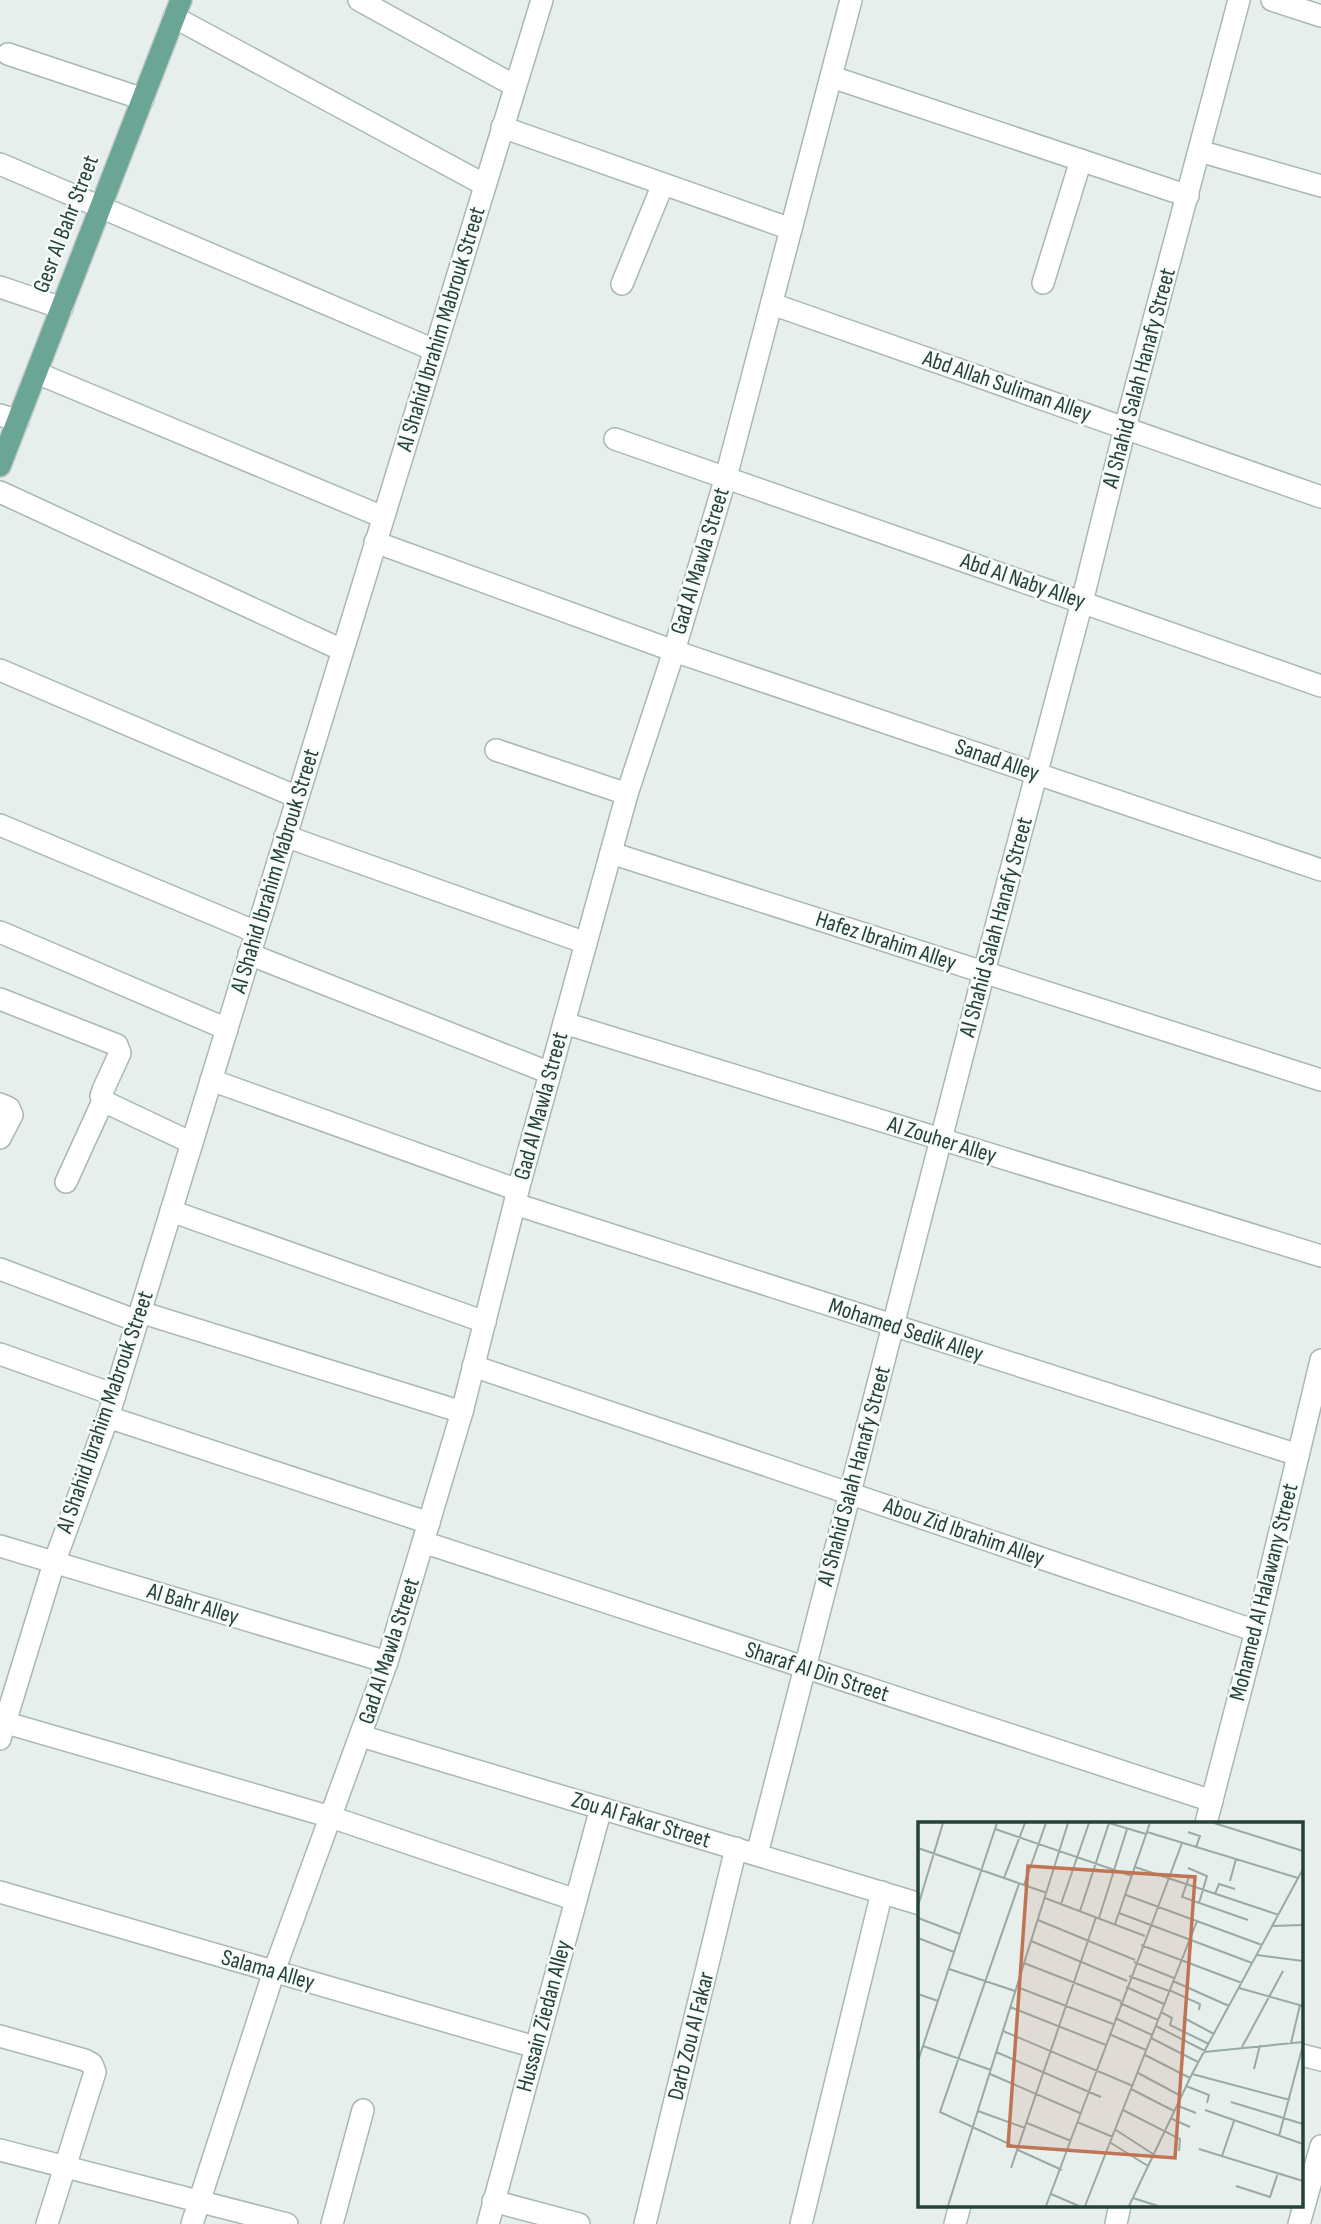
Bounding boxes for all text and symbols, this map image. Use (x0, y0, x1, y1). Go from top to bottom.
street label: Gesr Al Bahr Street (27, 151, 105, 297)
street label: Al Shahid Ibrahim Mabrouk Street (390, 203, 492, 456)
street label: Al Shahid Salah Hanafy Street (1096, 265, 1182, 492)
street label: Abd Allah Suliman Alley (918, 344, 1095, 428)
street label: Gad Al Mawla Street (664, 484, 736, 638)
street label: Abd Al Naby Alley (956, 546, 1089, 615)
street label: Sanad Alley (951, 733, 1043, 787)
street label: Al Shahid Ibrahim Mabrouk Street (224, 745, 326, 998)
street label: Al Shahid Salah Hanafy Street (953, 814, 1039, 1041)
street label: Hafez Ibrahim Alley (812, 905, 960, 977)
street label: Gad Al Mawla Street (508, 1029, 574, 1183)
street label: Al Zouher Alley (883, 1110, 1000, 1170)
street label: Al Shahid Ibrahim Mabrouk Street (50, 1287, 160, 1538)
street label: Mohamed Sedik Alley (825, 1292, 987, 1368)
street label: Al Shahid Salah Hanafy Street (811, 1363, 897, 1590)
street label: Mohamed Al Halawany Street (1223, 1480, 1305, 1704)
street label: Abou Zid Ibrahim Alley (879, 1491, 1048, 1573)
street label: Gad Al Mawla Street (352, 1574, 426, 1728)
street label: Al Bahr Alley (143, 1577, 242, 1631)
street label: Sharaf Al Din Street (742, 1636, 892, 1708)
street label: Zou Al Fakar Street (568, 1786, 714, 1854)
inset map (918, 1822, 1304, 2206)
street label: Hussain Ziedan Alley (510, 1937, 578, 2095)
street label: Salama Alley (218, 1943, 318, 1997)
street label: Darb Zou Al Fakar (662, 1969, 721, 2103)

